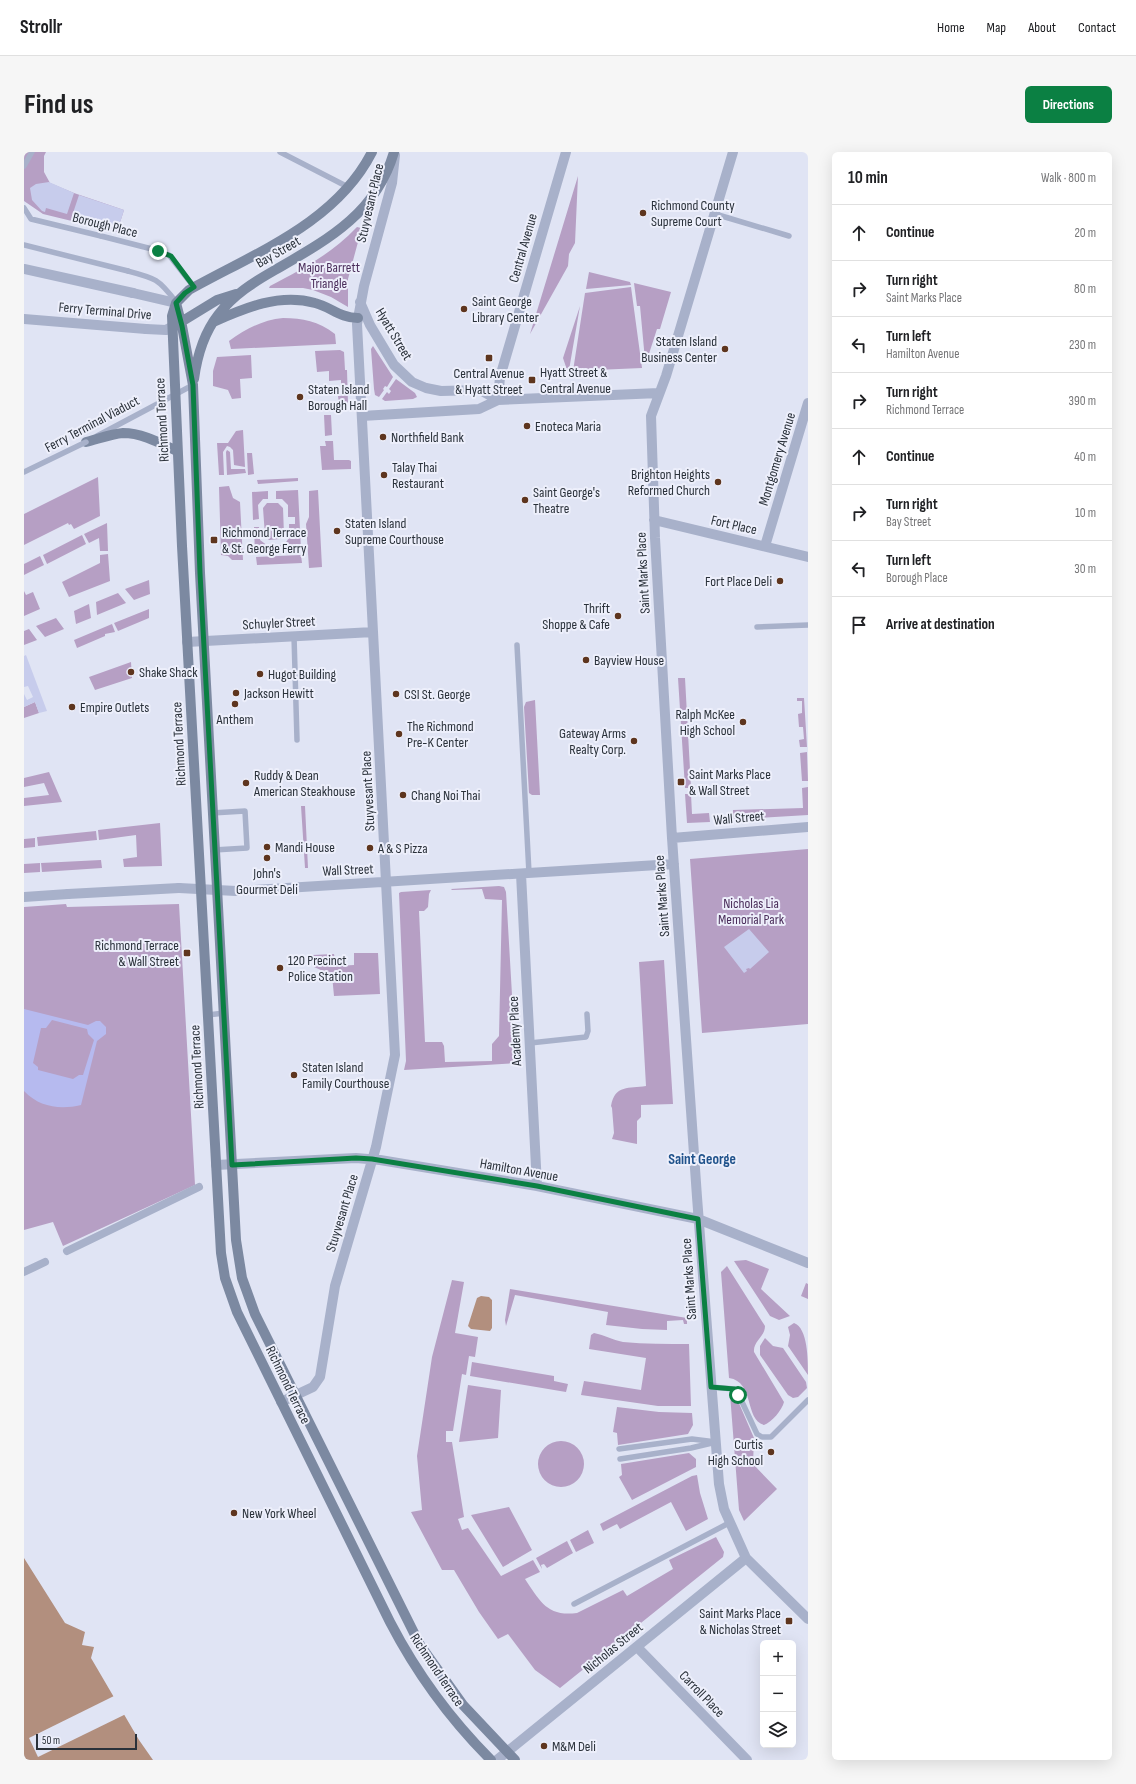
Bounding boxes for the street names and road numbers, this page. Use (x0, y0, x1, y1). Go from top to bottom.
street label: Stuyvesant Place (353, 162, 387, 244)
street label: Borough Place (71, 209, 139, 241)
street label: Central Avenue (505, 212, 541, 284)
street label: Bay Street (253, 232, 303, 272)
street label: Ferry Terminal Drive (58, 298, 152, 324)
street label: Hyatt Street (372, 305, 416, 363)
street label: Richmond Terrace (151, 377, 173, 463)
street label: Ferry Terminal Viaduct (42, 392, 142, 456)
street label: Montgomery Avenue (755, 410, 799, 508)
street label: Fort Place (709, 511, 759, 539)
street label: Saint Marks Place (632, 532, 654, 614)
street label: Schuyler Street (242, 613, 316, 633)
street label: Richmond Terrace (168, 701, 190, 787)
street label: Stuyvesant Place (357, 750, 379, 832)
street label: Wall Street (713, 807, 765, 829)
street label: Saint Marks Place (651, 855, 673, 937)
street label: Wall Street (322, 860, 374, 880)
street label: Academy Place (505, 996, 525, 1067)
street label: Richmond Terrace (186, 1024, 208, 1110)
street label: Hamilton Avenue (479, 1155, 559, 1185)
street label: Stuyvesant Place (322, 1172, 362, 1254)
street label: Saint Marks Place (678, 1238, 700, 1320)
street label: Richmond Terrace (262, 1343, 314, 1427)
street label: Nicholas Street (580, 1619, 646, 1677)
street label: Richmond Terrace (406, 1630, 468, 1710)
street label: Carroll Place (676, 1667, 728, 1721)

